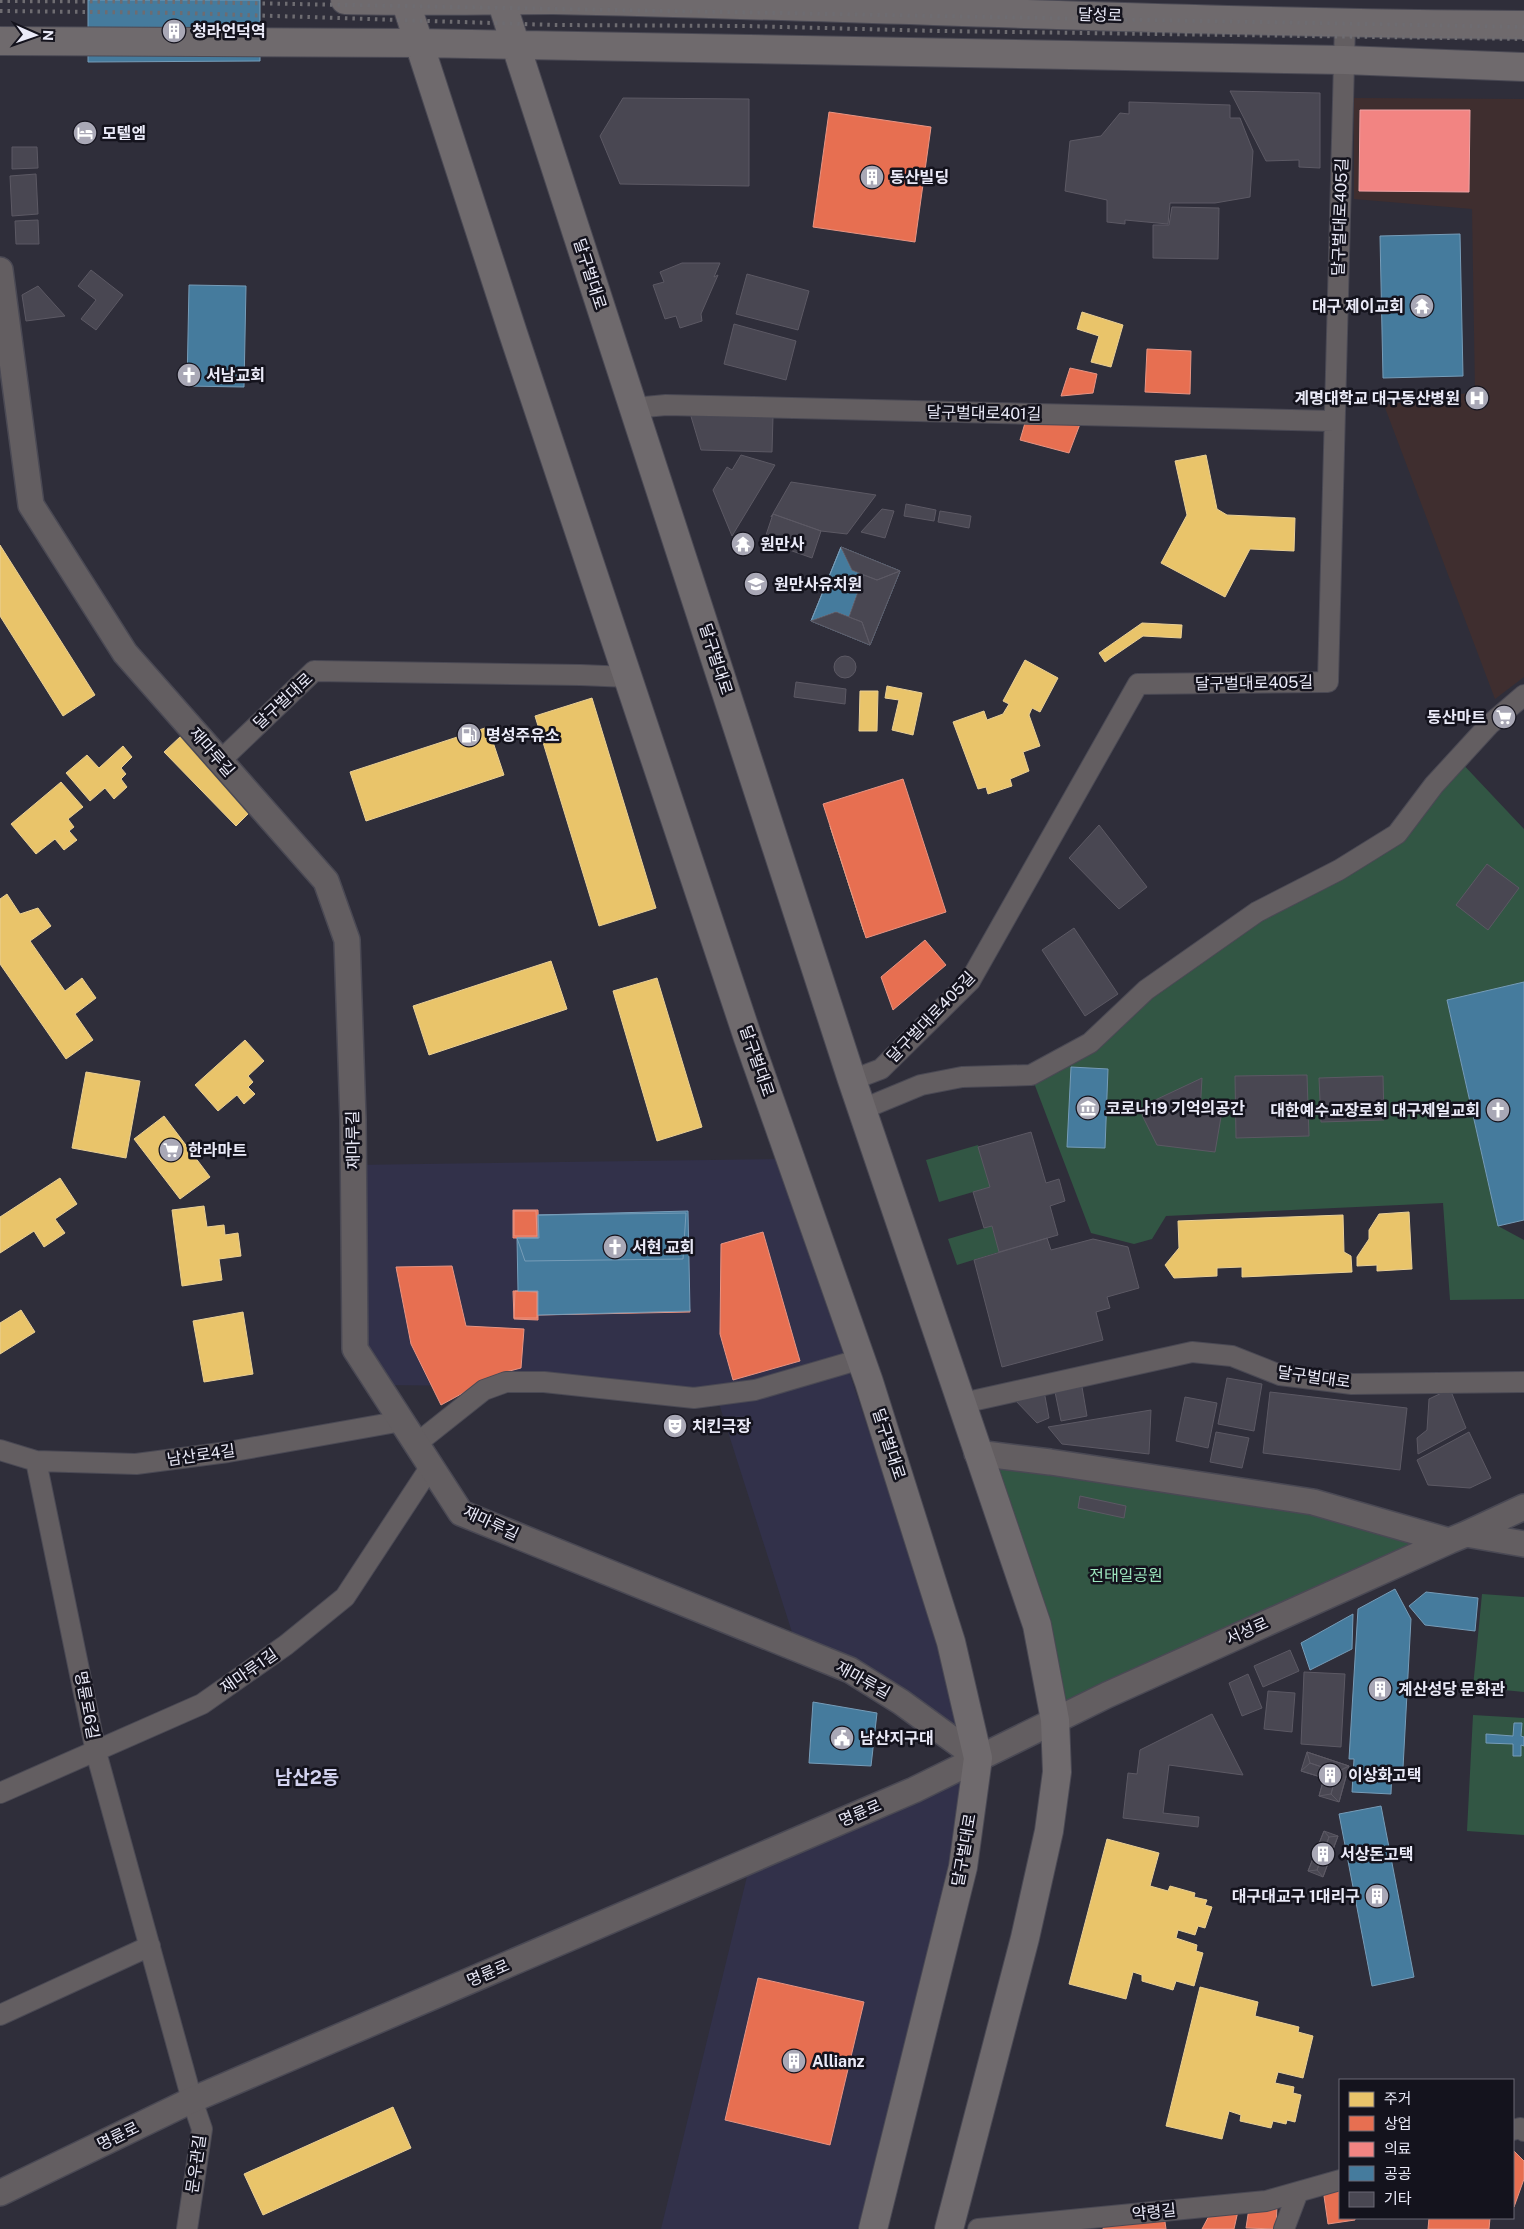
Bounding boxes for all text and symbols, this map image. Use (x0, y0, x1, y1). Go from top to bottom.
street label: 달성로 (1078, 5, 1123, 25)
north arrow (10, 10, 60, 60)
building icon: 청라언덕역 (161, 18, 187, 44)
place label: 청라언덕역 (192, 22, 266, 41)
text: N (40, 30, 56, 41)
hotel icon: 모텔엠 (72, 120, 98, 146)
place label: 모텔엠 (102, 124, 146, 143)
street label: 달구벌대로405길 (1328, 157, 1352, 277)
building icon: 동산빌딩 (859, 164, 885, 190)
place label: 동산빌딩 (890, 168, 949, 187)
street label: 달구벌대로 (570, 236, 610, 312)
temple icon: 대구 제이교회 (1409, 293, 1435, 319)
place label: 대구 제이교회 (1312, 297, 1404, 316)
church icon: 서남교회 (176, 362, 202, 388)
place label: 서남교회 (206, 366, 265, 385)
hospital icon: 계명대학교 대구동산병원 (1464, 385, 1490, 411)
place label: 계명대학교 대구동산병원 (1294, 389, 1460, 408)
street label: 달구벌대로401길 (926, 403, 1042, 423)
temple icon: 원만사 (730, 531, 756, 557)
place label: 원만사 (760, 535, 804, 554)
school or university icon: 원만사유치원 (743, 571, 769, 597)
place label: 원만사유치원 (774, 575, 862, 594)
street label: 달구벌대로 (696, 621, 736, 697)
street label: 달구벌대로 (250, 669, 317, 733)
street label: 달구벌대로405길 (1195, 672, 1313, 694)
supermarket icon: 동산마트 (1491, 704, 1517, 730)
place label: 동산마트 (1427, 708, 1486, 727)
fuel station icon: 명성주유소 (456, 722, 482, 748)
street label: 재마루길 (186, 724, 238, 780)
place label: 명성주유소 (486, 726, 560, 745)
street label: 달구벌대로405길 (883, 968, 979, 1066)
street label: 달구벌대로 (736, 1023, 778, 1099)
museum icon: 코로나19 기억의공간 (1075, 1095, 1101, 1121)
church icon: 대한예수교장로회 대구제일교회 (1485, 1097, 1511, 1123)
place label: 코로나19 기억의공간 (1106, 1099, 1245, 1118)
place label: 대한예수교장로회 대구제일교회 (1270, 1101, 1480, 1120)
street label: 재마루길 (343, 1110, 363, 1170)
supermarket icon: 한라마트 (158, 1137, 184, 1163)
place label: 한라마트 (188, 1141, 247, 1160)
church icon: 서현 교회 (602, 1234, 628, 1260)
place label: 서현 교회 (632, 1238, 695, 1257)
street label: 달구벌대로 (1276, 1362, 1352, 1392)
street label: 달구벌대로 (869, 1406, 909, 1482)
theatre icon: 치킨극장 (662, 1413, 688, 1439)
place label: 치킨극장 (692, 1417, 751, 1436)
street label: 남산로4길 (166, 1441, 236, 1469)
street label: 재마루길 (460, 1502, 522, 1544)
park label: 전태일공원 (1089, 1566, 1163, 1585)
street label: 서성로 (1223, 1613, 1271, 1649)
street label: 재마루1길 (217, 1644, 281, 1698)
street label: 재마루길 (833, 1657, 893, 1703)
street label: 명륜로6길 (71, 1669, 103, 1741)
building icon: 계산성당 문화관 (1367, 1676, 1393, 1702)
place label: 계산성당 문화관 (1398, 1680, 1505, 1699)
public building icon: 남산지구대 (829, 1725, 855, 1751)
place label: 남산지구대 (860, 1729, 934, 1748)
building icon: 이상화고택 (1317, 1762, 1343, 1788)
district label: 남산2동 (275, 1766, 339, 1788)
place label: 이상화고택 (1348, 1766, 1422, 1785)
street label: 명륜로 (836, 1796, 884, 1830)
street label: 달구벌대로 (948, 1812, 980, 1888)
building icon: 서상돈고택 (1310, 1841, 1336, 1867)
place label: 서상돈고택 (1340, 1845, 1414, 1864)
building icon: 대구대교구 1대리구 (1364, 1883, 1390, 1909)
place label: 대구대교구 1대리구 (1232, 1887, 1360, 1906)
street label: 명륜로 (464, 1956, 512, 1990)
building icon: Allianz (781, 2048, 807, 2074)
place label: Allianz (812, 2052, 865, 2071)
legend (1339, 2079, 1514, 2219)
text: 주거 (1384, 2090, 1412, 2107)
text: 상업 (1384, 2115, 1412, 2132)
street label: 명륜로 (94, 2118, 142, 2154)
street label: 문우관길 (182, 2134, 210, 2194)
text: 의료 (1384, 2140, 1412, 2157)
text: 공공 (1384, 2165, 1412, 2182)
text: 기타 (1384, 2190, 1412, 2207)
street label: 약령길 (1131, 2200, 1177, 2224)

